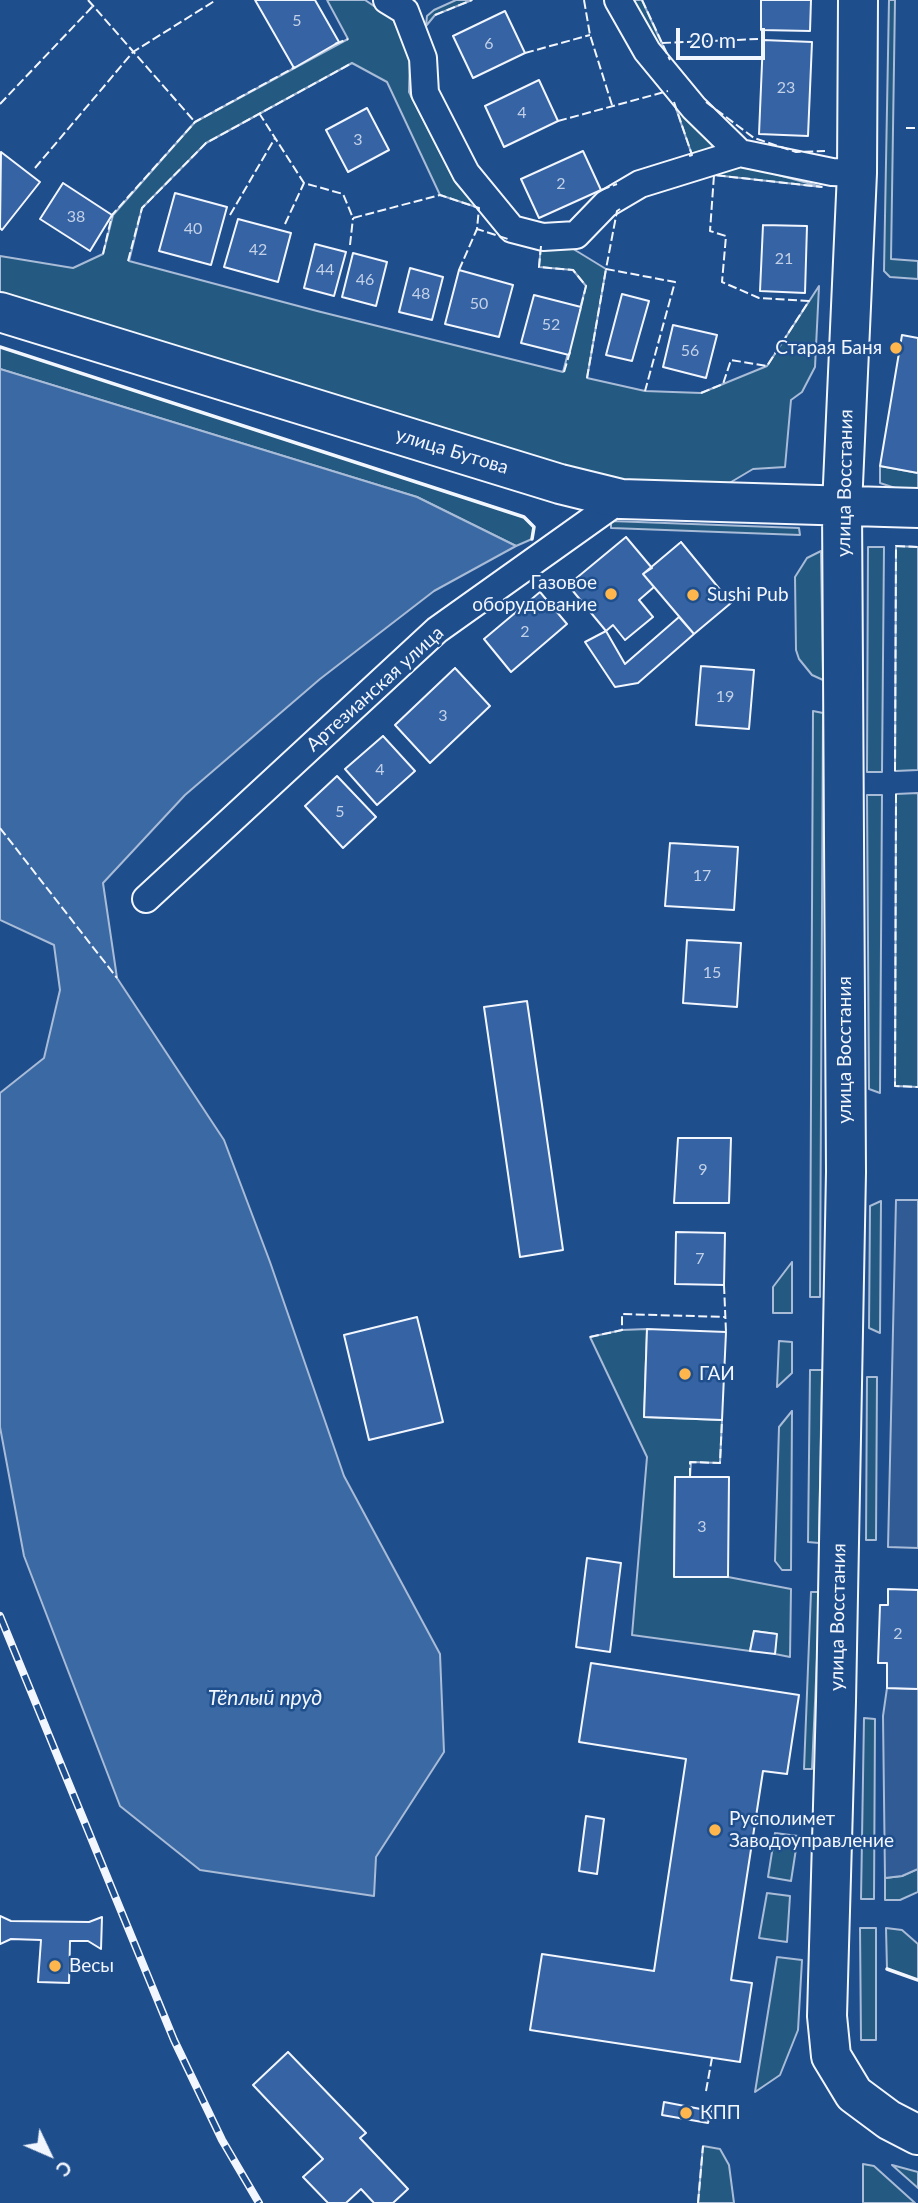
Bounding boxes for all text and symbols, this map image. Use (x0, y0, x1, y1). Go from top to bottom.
house number: 5 (292, 11, 302, 31)
scale bar (680, 14, 769, 58)
text: 20 m (689, 27, 736, 52)
house number: 6 (484, 34, 494, 54)
house number: 23 (777, 78, 795, 98)
house number: 4 (517, 103, 527, 123)
house number: 3 (353, 130, 363, 150)
house number: 2 (556, 174, 566, 194)
house number: 38 (67, 207, 85, 227)
house number: 40 (184, 219, 202, 239)
house number: 42 (249, 240, 267, 260)
house number: 21 (775, 249, 793, 269)
house number: 44 (316, 260, 334, 280)
house number: 46 (356, 270, 374, 290)
house number: 48 (412, 284, 430, 304)
house number: 50 (470, 294, 488, 314)
house number: 52 (542, 315, 560, 335)
place label: Старая Баня (775, 337, 882, 359)
marker: Старая Баня (888, 340, 904, 356)
house number: 56 (681, 341, 699, 361)
street label: улица Восстания (832, 409, 858, 557)
street label: улица Бутова (393, 423, 511, 479)
place label: Газовое оборудование (472, 572, 597, 616)
place label: Sushi Pub (707, 584, 789, 606)
marker: Газовое оборудование (603, 586, 619, 602)
marker: Sushi Pub (685, 587, 701, 603)
street label: Артезианская улица (302, 621, 448, 757)
house number: 2 (520, 622, 530, 642)
house number: 19 (716, 687, 734, 707)
house number: 3 (438, 706, 448, 726)
house number: 4 (375, 760, 385, 780)
house number: 5 (335, 802, 345, 822)
house number: 17 (693, 866, 711, 886)
house number: 15 (703, 963, 721, 983)
street label: улица Восстания (834, 976, 856, 1124)
house number: 9 (698, 1160, 708, 1180)
house number: 7 (695, 1249, 705, 1269)
place label: ГАИ (699, 1363, 735, 1385)
marker: ГАИ (677, 1366, 693, 1382)
house number: 3 (697, 1517, 707, 1537)
street label: улица Восстания (825, 1543, 851, 1691)
house number: 2 (893, 1624, 903, 1644)
water label: Тёплый пруд (208, 1685, 322, 1711)
place label: Русполимет Заводоуправление (729, 1808, 894, 1852)
marker: Русполимет Заводоуправление (707, 1822, 723, 1838)
place label: Весы (69, 1955, 114, 1977)
marker: Весы (47, 1958, 63, 1974)
place label: КПП (700, 2102, 741, 2124)
marker: КПП (678, 2105, 694, 2121)
north arrow (14, 2119, 84, 2189)
text: С (52, 2156, 77, 2181)

